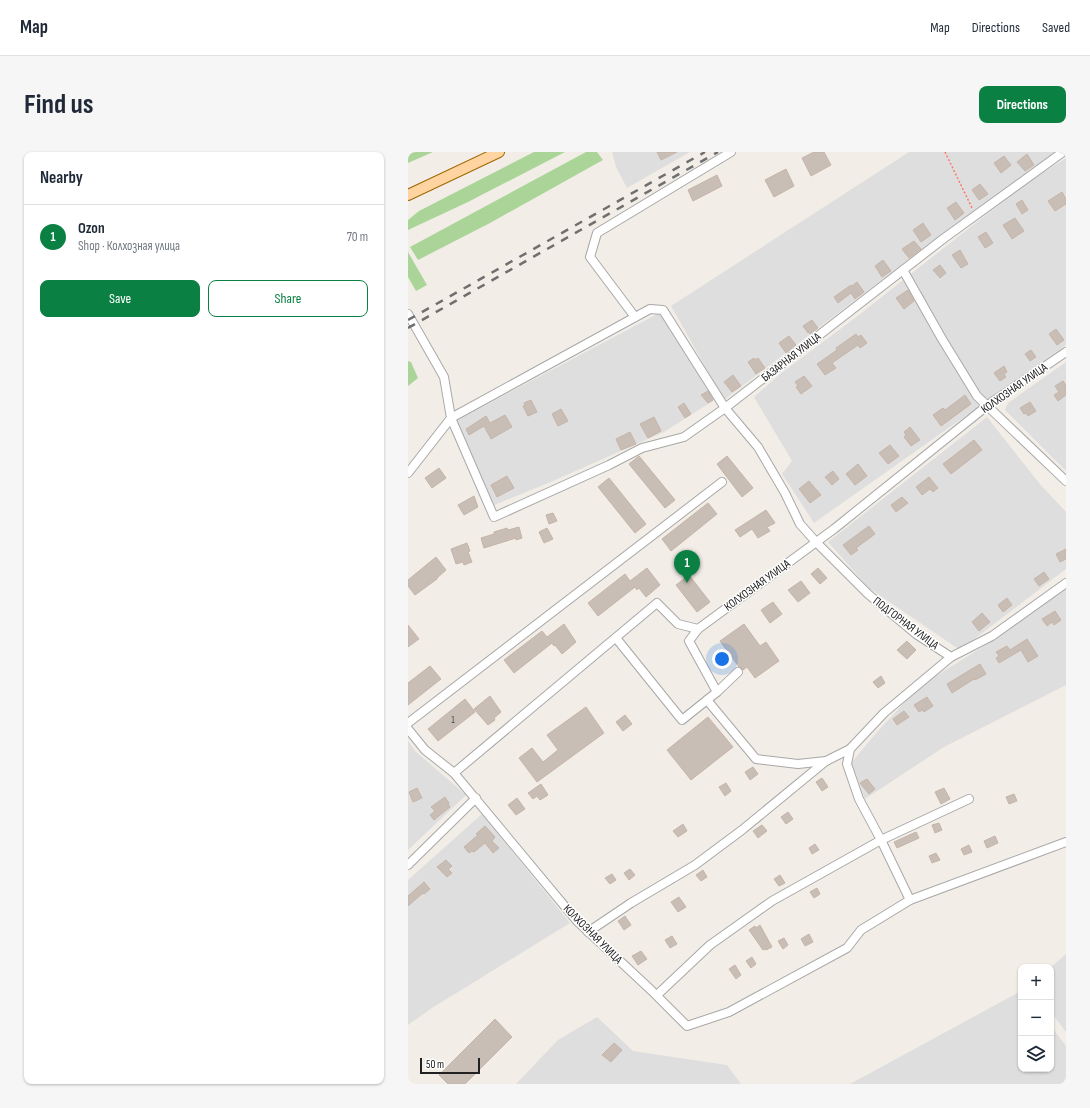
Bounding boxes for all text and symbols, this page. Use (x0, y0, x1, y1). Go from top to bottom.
text: Map (20, 16, 48, 39)
text: Map (930, 19, 950, 36)
text: Directions (972, 19, 1020, 36)
text: Saved (1042, 19, 1070, 36)
button: Directions (979, 86, 1066, 123)
text: Find us (24, 88, 93, 121)
text: Nearby (40, 168, 83, 188)
text: Ozon (78, 219, 105, 238)
text: 1 (50, 229, 56, 245)
text: 70 m (347, 229, 368, 245)
text: Shop · Колхозная улица (78, 238, 180, 254)
button: Save (40, 280, 200, 317)
button: Share (208, 280, 368, 317)
street label: БАЗАРНАЯ УЛИЦА (759, 329, 825, 385)
street label: КОЛХОЗНАЯ УЛИЦА (978, 359, 1051, 417)
pin: 1 (674, 550, 700, 583)
street label: КОЛХОЗНАЯ УЛИЦА (721, 556, 794, 614)
street label: ПОДГОРНАЯ УЛИЦА (870, 594, 942, 654)
your location (712, 649, 732, 669)
house number: 1 (451, 714, 455, 726)
street label: КОЛХОЗНАЯ УЛИЦА (560, 902, 626, 968)
map controls (1018, 964, 1054, 1072)
button: + (1018, 964, 1054, 1000)
button: − (1018, 1000, 1054, 1036)
button: layers (1018, 1036, 1054, 1072)
scale bar (420, 1056, 480, 1075)
text: 50 m (426, 1058, 444, 1071)

